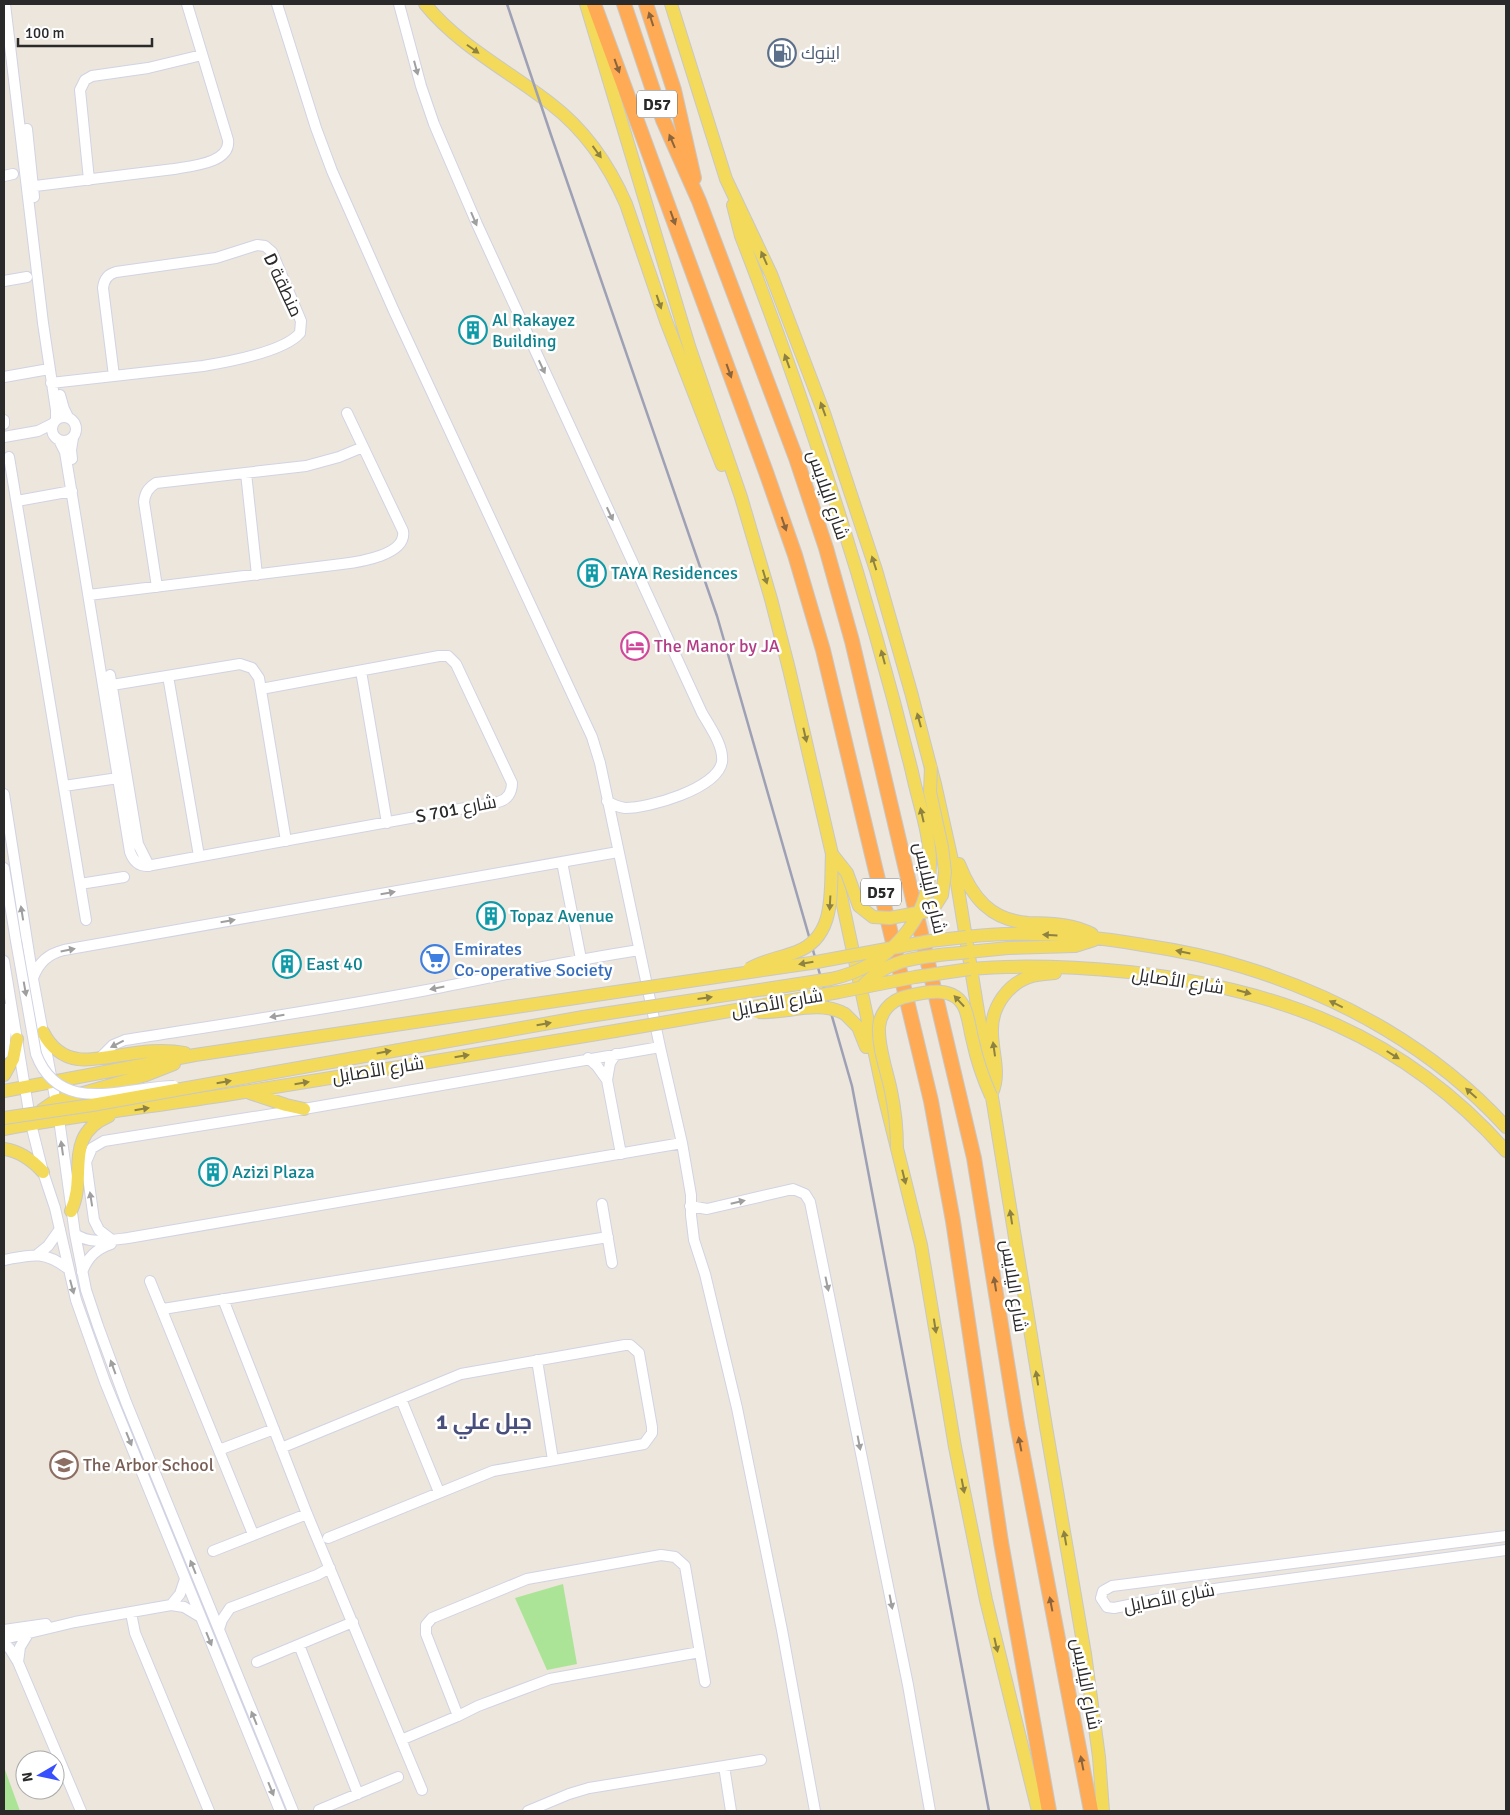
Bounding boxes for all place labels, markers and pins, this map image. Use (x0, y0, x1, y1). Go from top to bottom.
fuel station icon: اينوك (767, 38, 797, 68)
place label: اينوك (801, 42, 840, 64)
place label: Al Rakayez Building (492, 309, 575, 352)
building icon: Al Rakayez Building (458, 315, 488, 345)
building icon: TAYA Residences (577, 558, 607, 588)
place label: TAYA Residences (611, 562, 738, 584)
hotel icon: The Manor by JA (620, 631, 650, 661)
place label: The Manor by JA (654, 635, 780, 657)
building icon: Topaz Avenue (476, 901, 506, 931)
place label: Topaz Avenue (510, 905, 614, 927)
place label: Emirates Co-operative Society (454, 938, 613, 981)
supermarket icon: Emirates Co-operative Society (420, 944, 450, 974)
building icon: East 40 (272, 949, 302, 979)
place label: East 40 (306, 953, 363, 975)
building icon: Azizi Plaza (198, 1157, 228, 1187)
place label: Azizi Plaza (232, 1161, 315, 1183)
school or university icon: The Arbor School (49, 1450, 79, 1480)
place label: The Arbor School (83, 1454, 214, 1476)

